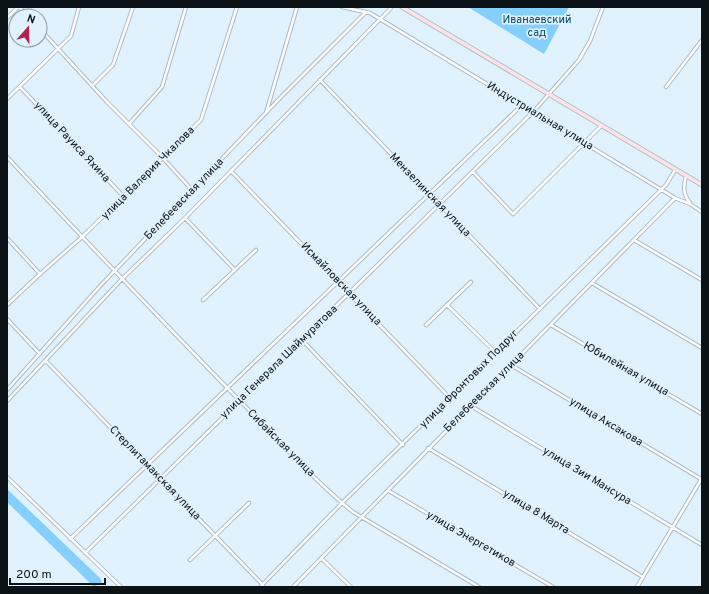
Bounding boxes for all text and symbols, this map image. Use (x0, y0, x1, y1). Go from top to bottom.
north arrow (8, 8, 48, 48)
text: N (25, 12, 37, 27)
park label: Иванаевский сад (502, 13, 572, 40)
street label: Индустриальная улица (484, 79, 596, 154)
street label: улица Рауиса Яхина (31, 99, 113, 186)
street label: улица Валерия Чкалова (98, 123, 198, 223)
street label: Мензелинская улица (386, 150, 474, 240)
street label: Белебеевская улица (141, 155, 227, 243)
street label: Исмайловская улица (298, 239, 385, 329)
street label: улица Генерала Шаймуратова (217, 302, 341, 422)
street label: улица Фронтовых Подруг (417, 326, 522, 431)
street label: Юбилейная улица (581, 339, 671, 399)
street label: Белебеевская улица (441, 349, 527, 435)
street label: улица Аксакова (567, 395, 645, 450)
street label: Сибайская улица (244, 406, 318, 480)
street label: Стерлитамакская улица (106, 423, 204, 523)
street label: улица Зии Мансура (540, 444, 634, 508)
street label: улица 8 Марта (500, 487, 572, 537)
street label: улица Энергетиков (424, 508, 518, 570)
scale bar (10, 560, 105, 586)
text: 200 m (16, 567, 52, 583)

